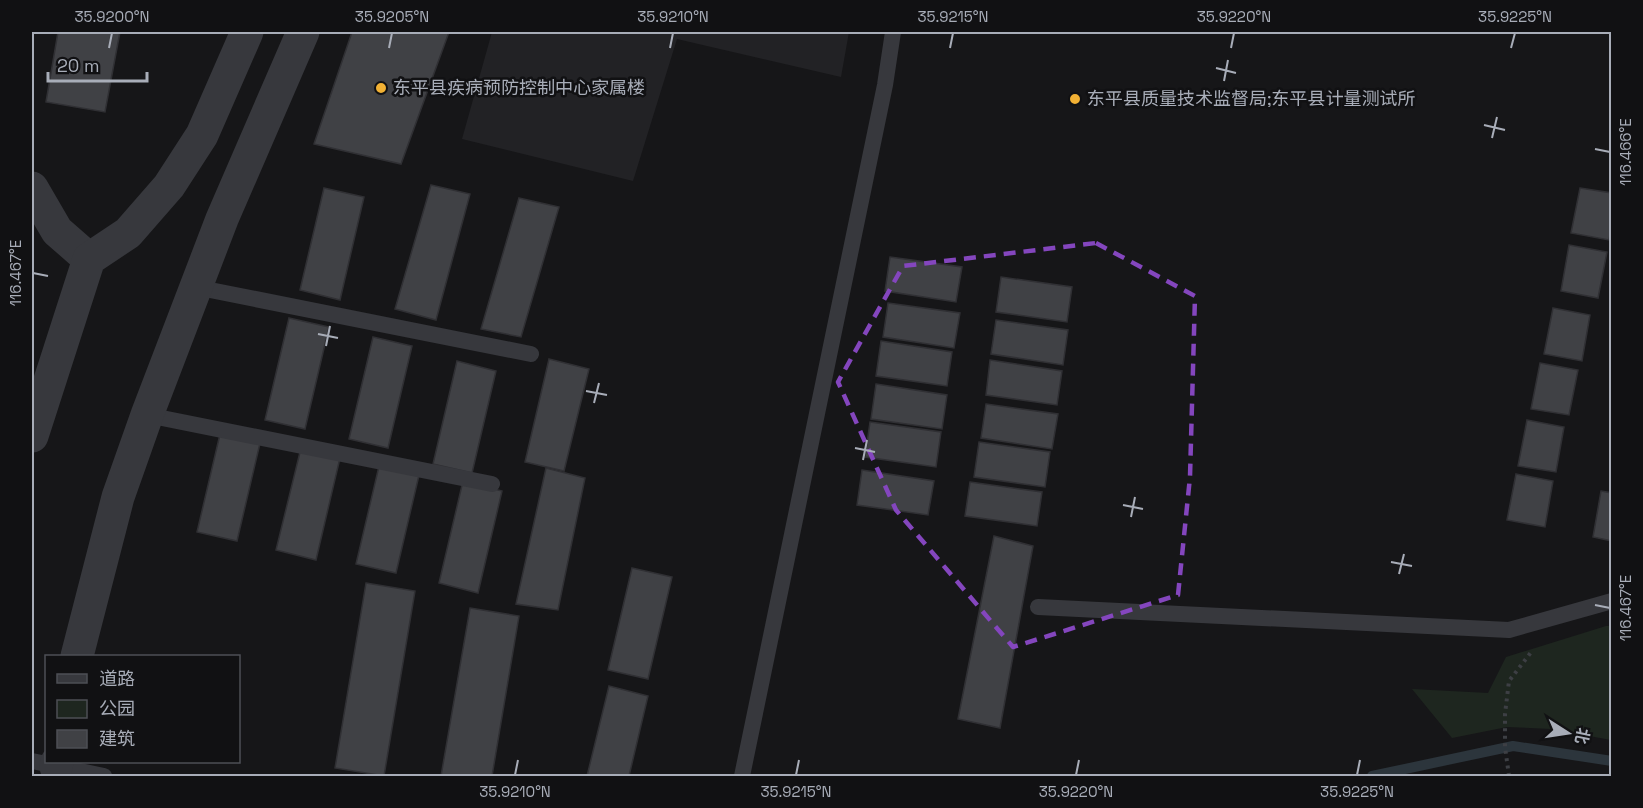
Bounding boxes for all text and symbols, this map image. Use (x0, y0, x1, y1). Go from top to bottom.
text: 35.9200°N (75, 7, 149, 26)
text: 35.9205°N (355, 7, 429, 26)
text: 35.9210°N (637, 7, 709, 26)
text: 35.9215°N (918, 7, 989, 26)
text: 35.9220°N (1197, 7, 1271, 26)
text: 35.9225°N (1478, 7, 1552, 26)
scale bar (48, 45, 147, 83)
text: 20 m (57, 54, 100, 77)
place label: 东平县疾病预防控制中心家属楼 (393, 76, 645, 99)
marker: 东平县疾病预防控制中心家属楼 (374, 81, 388, 95)
place label: 东平县质量技术监督局;东平县计量测试所 (1087, 87, 1416, 110)
marker: 东平县质量技术监督局;东平县计量测试所 (1068, 92, 1082, 106)
text: 116.466°E (1616, 118, 1635, 186)
text: 116.467°E (6, 240, 25, 306)
text: 116.467°E (1616, 575, 1635, 641)
legend (45, 655, 240, 763)
text: 道路 (99, 667, 135, 690)
text: 公园 (99, 697, 135, 720)
north arrow (1538, 703, 1598, 763)
text: 北 (1570, 726, 1594, 746)
text: 建筑 (99, 727, 135, 750)
text: 35.9210°N (479, 782, 551, 801)
text: 35.9215°N (761, 782, 832, 801)
text: 35.9220°N (1039, 782, 1113, 801)
text: 35.9225°N (1320, 782, 1394, 801)

